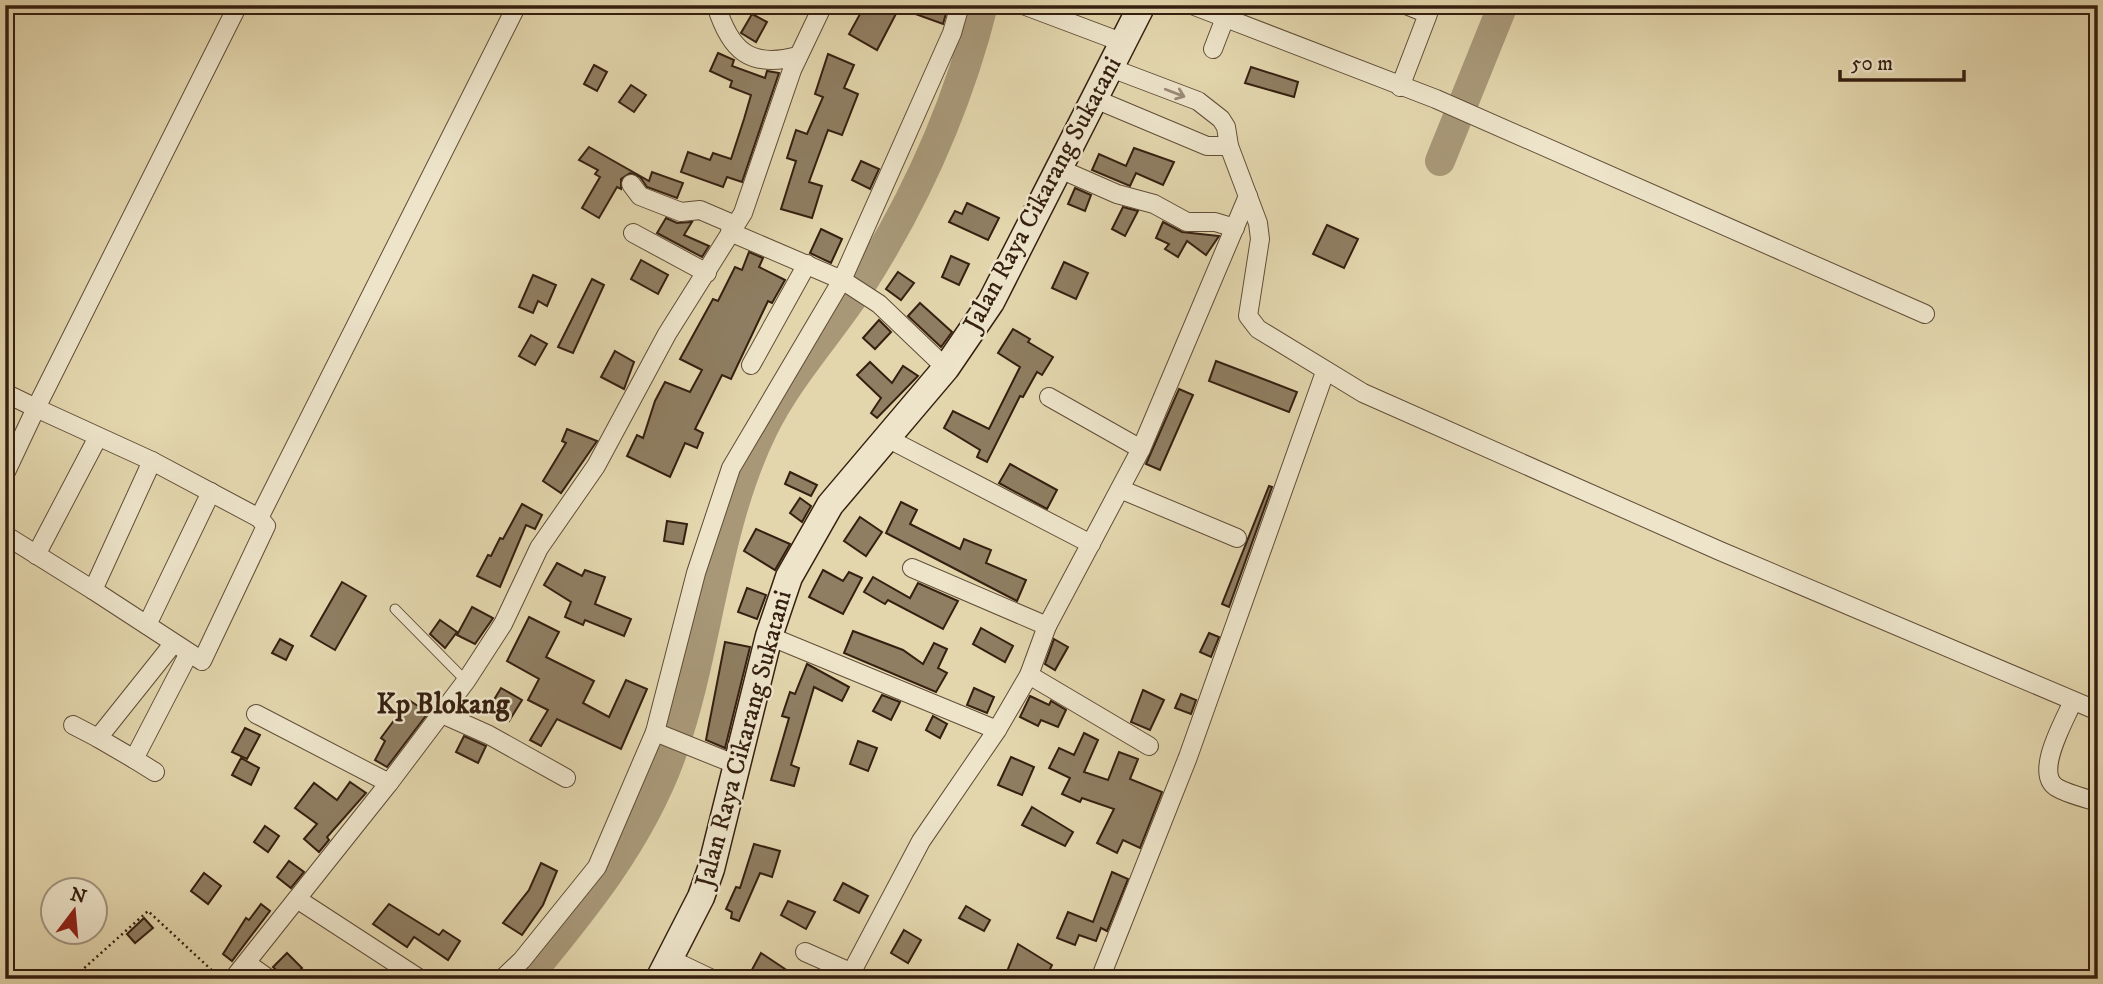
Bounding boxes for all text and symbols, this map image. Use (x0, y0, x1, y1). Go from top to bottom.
scale bar (1840, 38, 1965, 82)
street label: Jalan Raya Cikarang Sukatani (956, 51, 1129, 339)
text: 50 m (1851, 51, 1893, 77)
one-way arrow (1163, 87, 1185, 100)
street label: Jalan Raya Cikarang Sukatani (688, 587, 800, 893)
district label: Kp Blokang (376, 687, 511, 722)
north arrow (38, 876, 108, 946)
text: N (68, 883, 89, 909)

